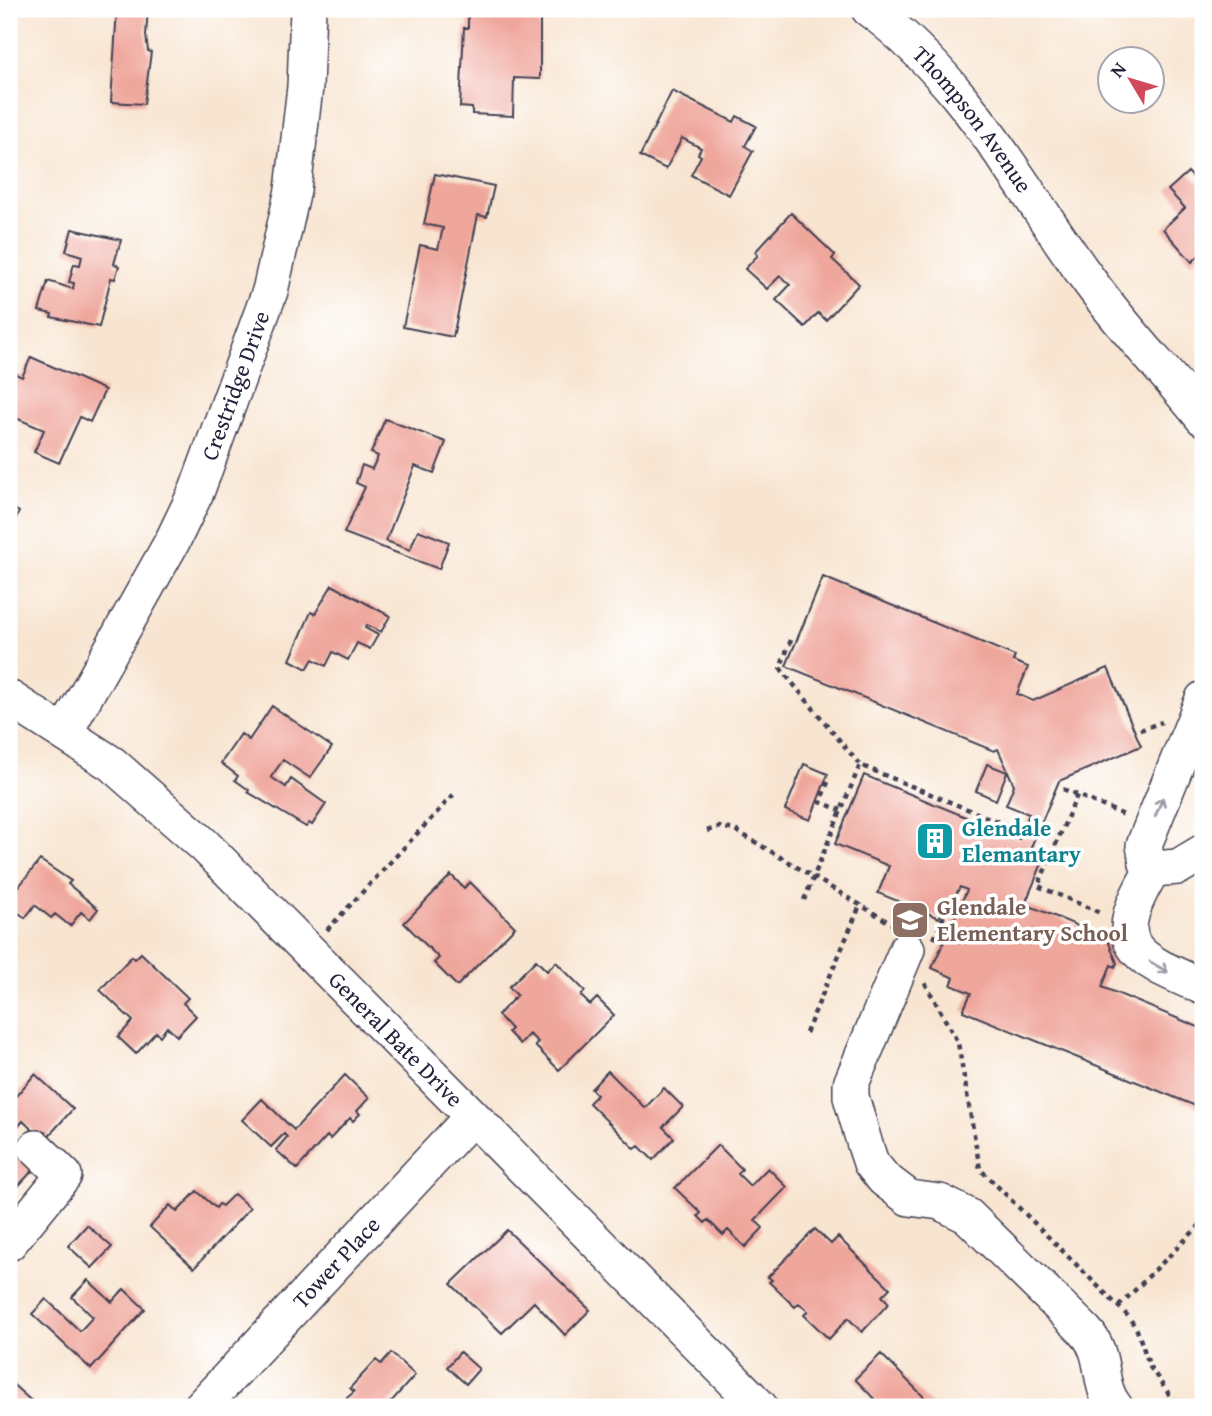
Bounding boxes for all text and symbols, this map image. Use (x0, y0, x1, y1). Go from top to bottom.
street label: Thompson Avenue (905, 38, 1041, 199)
north arrow (1096, 46, 1166, 116)
text: N (1103, 56, 1133, 83)
street label: Crestridge Drive (192, 306, 277, 465)
one-way arrow (1153, 796, 1166, 818)
place label: Glendale Elemantary (962, 811, 1081, 870)
building icon: Glendale Elemantary (914, 820, 956, 862)
place label: Glendale Elementary School (937, 890, 1128, 949)
school or university icon: Glendale Elementary School (889, 899, 931, 941)
one-way arrow (1149, 960, 1169, 974)
street label: General Bate Drive (322, 963, 471, 1114)
street label: Tower Place (284, 1209, 387, 1315)

